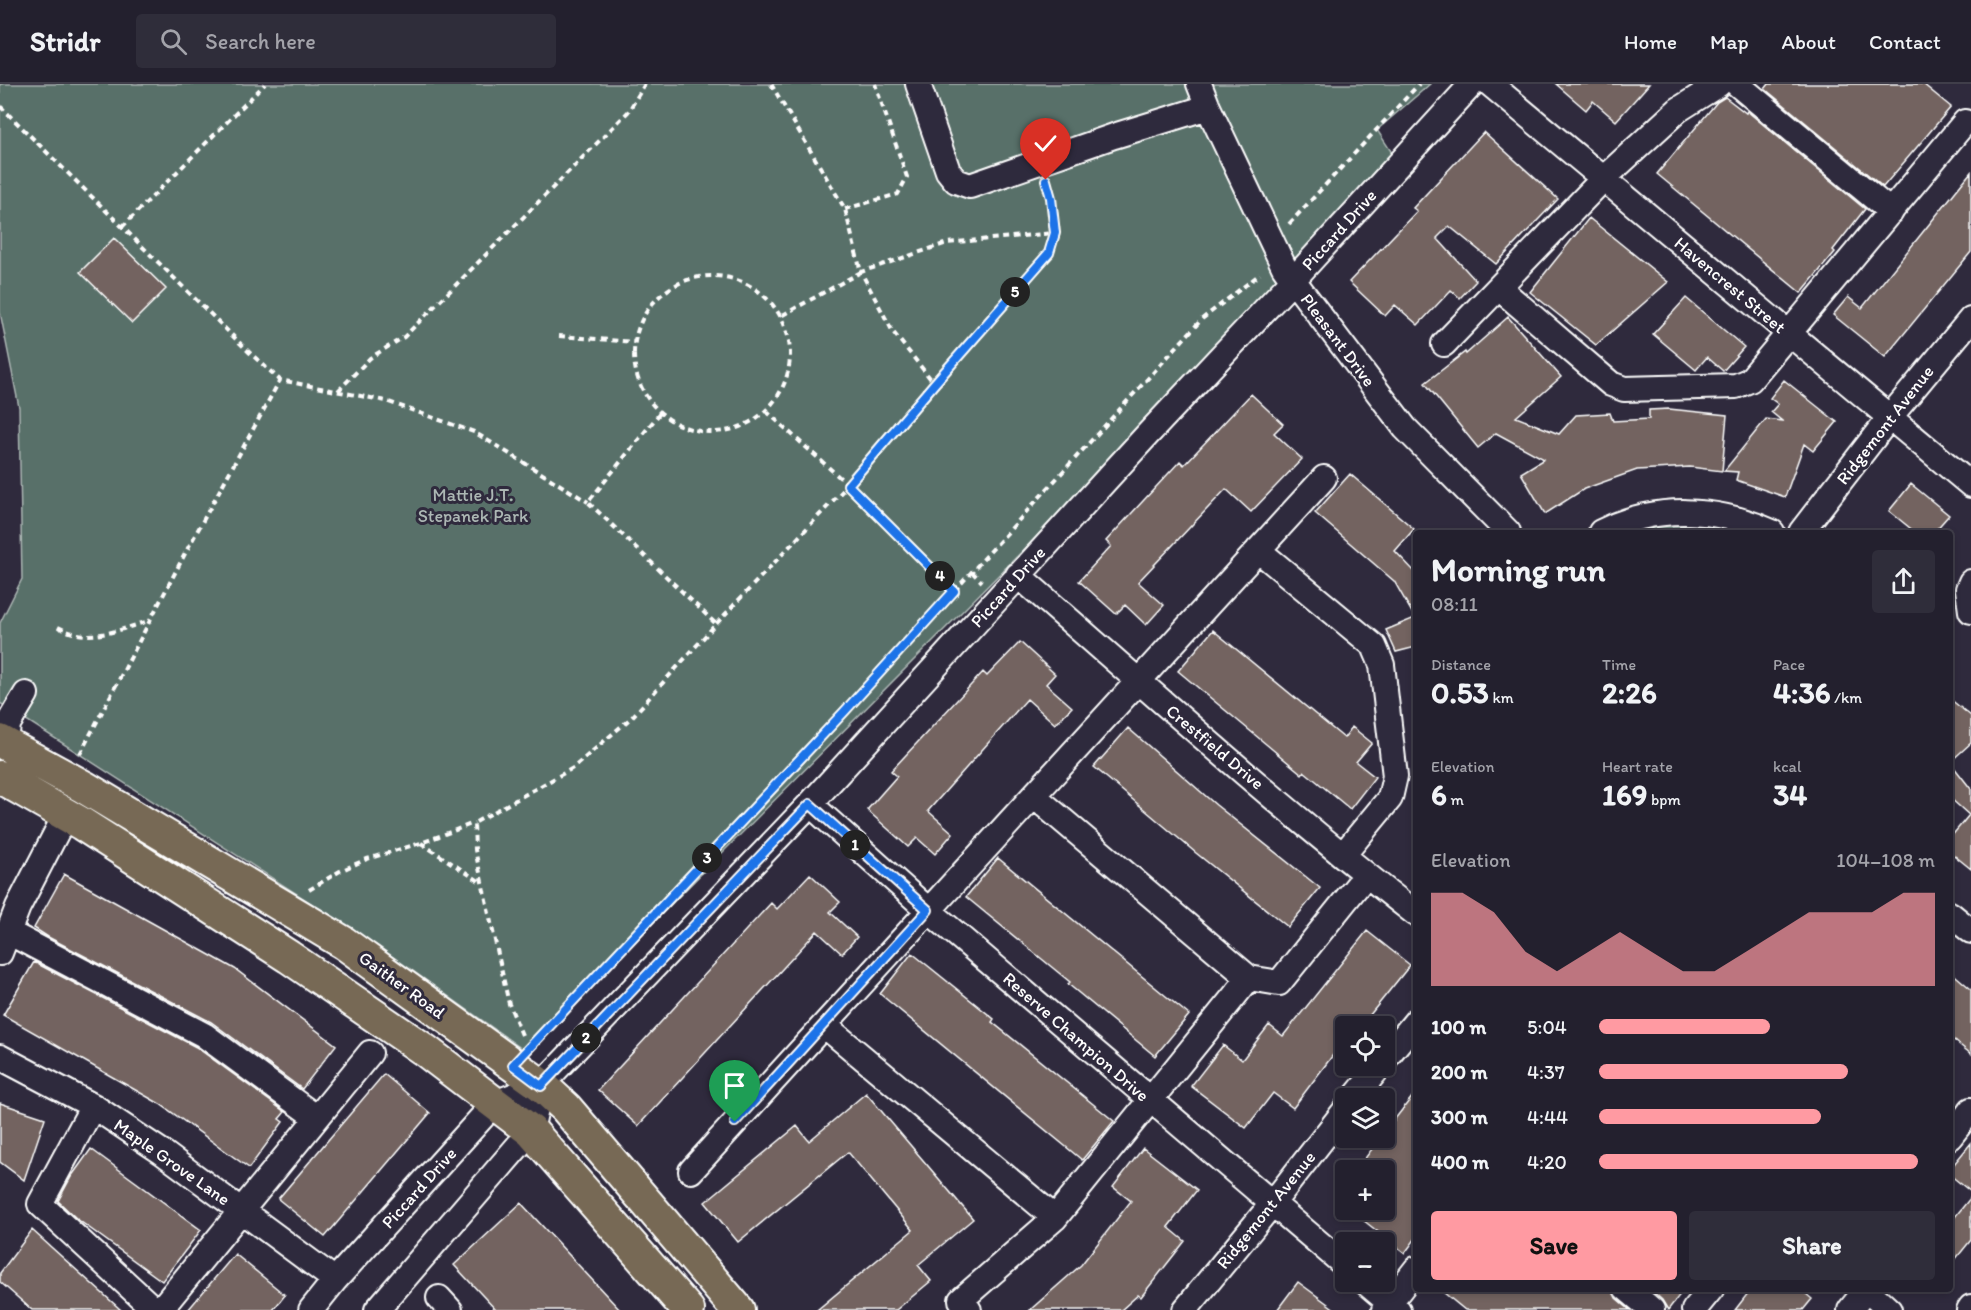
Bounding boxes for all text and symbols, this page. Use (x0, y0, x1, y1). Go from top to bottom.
search box (136, 14, 556, 68)
text: Stridr (30, 24, 100, 58)
icon: search (157, 25, 190, 58)
text: Search here (205, 28, 316, 55)
text: Home (1624, 29, 1677, 54)
text: Map (1710, 29, 1749, 54)
text: About (1782, 29, 1836, 54)
text: Contact (1869, 29, 1941, 54)
pin (1020, 118, 1071, 180)
icon: check (1029, 127, 1062, 160)
street label: Piccard Drive (1297, 185, 1381, 275)
street label: Havencrest Street (1670, 232, 1790, 338)
pin: 5 (1000, 277, 1030, 307)
text: 5 (1011, 282, 1019, 301)
street label: Pleasant Drive (1296, 289, 1380, 391)
street label: Ridgemont Avenue (1832, 361, 1938, 489)
park label: Mattie J.T. Stepanek Park (418, 484, 529, 527)
street label: Piccard Drive (966, 542, 1050, 632)
text: Morning run (1431, 550, 1606, 589)
button: share (1872, 550, 1935, 613)
pin: 4 (925, 561, 955, 591)
text: 4 (935, 566, 945, 585)
text: 08:11 (1431, 592, 1478, 616)
text: Distance (1431, 655, 1491, 674)
text: Time (1602, 655, 1636, 674)
text: Pace (1773, 655, 1805, 674)
text: 0.53 (1431, 674, 1489, 711)
text: 2:26 (1602, 674, 1657, 711)
text: 4:36 (1773, 674, 1831, 711)
text: km (1489, 688, 1514, 707)
text: /km (1831, 688, 1862, 707)
street label: Crestfield Drive (1161, 700, 1269, 794)
text: Elevation (1431, 757, 1495, 776)
text: Heart rate (1602, 757, 1673, 776)
text: kcal (1773, 757, 1801, 776)
text: 6 (1431, 776, 1447, 813)
text: 169 (1602, 776, 1647, 813)
text: 34 (1773, 776, 1807, 813)
text: m (1447, 790, 1464, 809)
text: bpm (1647, 790, 1681, 809)
pin: 1 (840, 830, 870, 860)
text: 1 (851, 835, 859, 854)
pin: 3 (692, 843, 722, 873)
text: 3 (703, 848, 711, 867)
text: Elevation (1431, 848, 1510, 872)
text: 104–108 m (1836, 848, 1935, 872)
street label: Gaither Road (355, 946, 449, 1024)
street label: Reserve Champion Drive (998, 967, 1154, 1107)
text: 100 m (1431, 1015, 1486, 1039)
text: 5:04 (1527, 1015, 1567, 1039)
map controls (1335, 1016, 1395, 1292)
button: locate (1335, 1016, 1395, 1076)
pin: 2 (571, 1023, 601, 1053)
text: 2 (582, 1028, 590, 1047)
pin (709, 1060, 760, 1122)
text: 200 m (1431, 1060, 1487, 1084)
text: 4:37 (1527, 1060, 1565, 1084)
icon: arrive (718, 1069, 751, 1102)
button: layers (1335, 1088, 1395, 1148)
text: 300 m (1431, 1105, 1488, 1129)
text: 4:44 (1527, 1105, 1568, 1129)
street label: Maple Grove Lane (110, 1114, 234, 1210)
street label: Piccard Drive (377, 1143, 461, 1233)
street label: Ridgemont Avenue (1212, 1147, 1320, 1273)
text: 400 m (1431, 1150, 1489, 1174)
text: 4:20 (1527, 1150, 1567, 1174)
button: + (1335, 1160, 1395, 1220)
button: Save (1431, 1211, 1677, 1280)
button: Share (1689, 1211, 1935, 1280)
button: − (1335, 1232, 1395, 1292)

